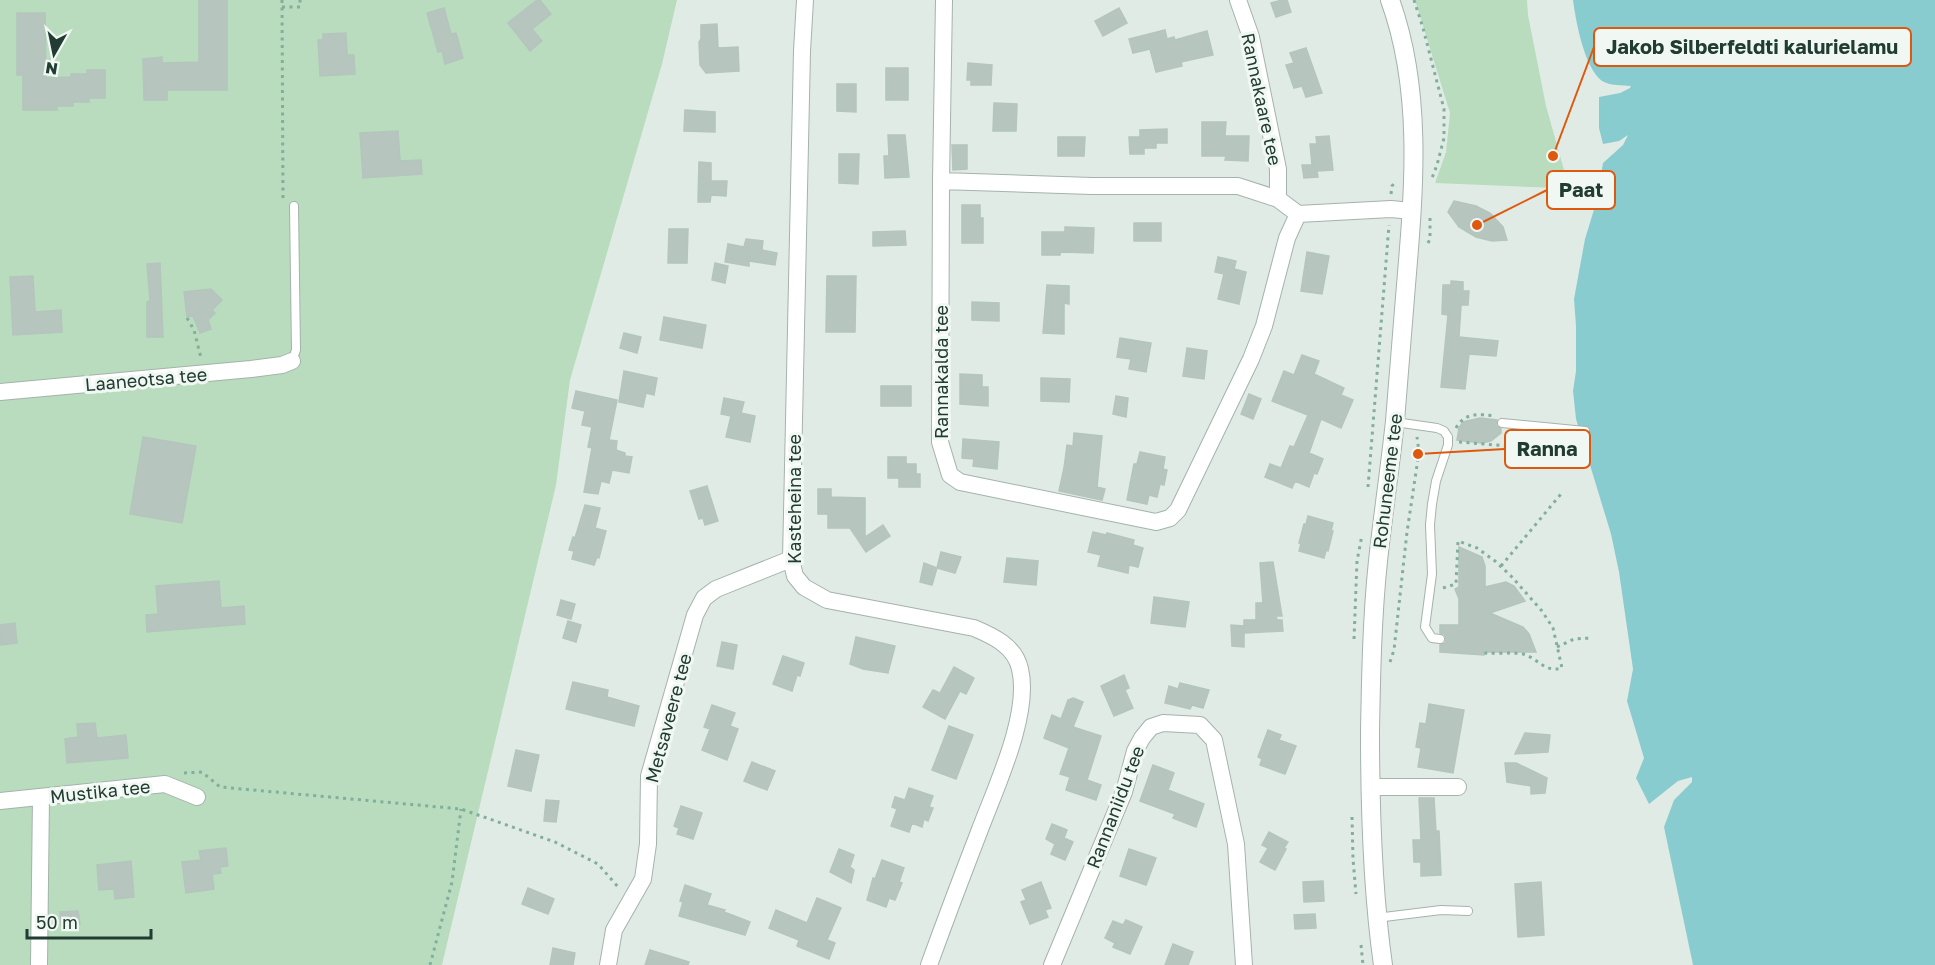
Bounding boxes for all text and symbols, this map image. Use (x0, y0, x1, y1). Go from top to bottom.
north arrow (24, 24, 84, 84)
callout: Jakob Silberfeldti kalurielamu (1594, 28, 1911, 66)
street label: Rannakaare tee (1237, 31, 1287, 167)
text: Jakob Silberfeldti kalurielamu (1606, 34, 1898, 58)
text: N (44, 58, 59, 80)
callout: Paat (1547, 171, 1615, 209)
text: Paat (1559, 177, 1603, 201)
street label: Rannakalda tee (930, 305, 952, 439)
street label: Laaneotsa tee (84, 363, 208, 395)
street label: Rohuneeme tee (1368, 412, 1406, 550)
callout: Ranna (1505, 430, 1590, 468)
street label: Kasteheina tee (783, 434, 805, 564)
text: Ranna (1516, 436, 1578, 460)
street label: Metsaveere tee (640, 651, 696, 785)
street label: Rannaniidu tee (1081, 742, 1149, 872)
street label: Mustika tee (49, 775, 151, 807)
scale bar (27, 902, 152, 940)
text: 50 m (36, 911, 78, 933)

